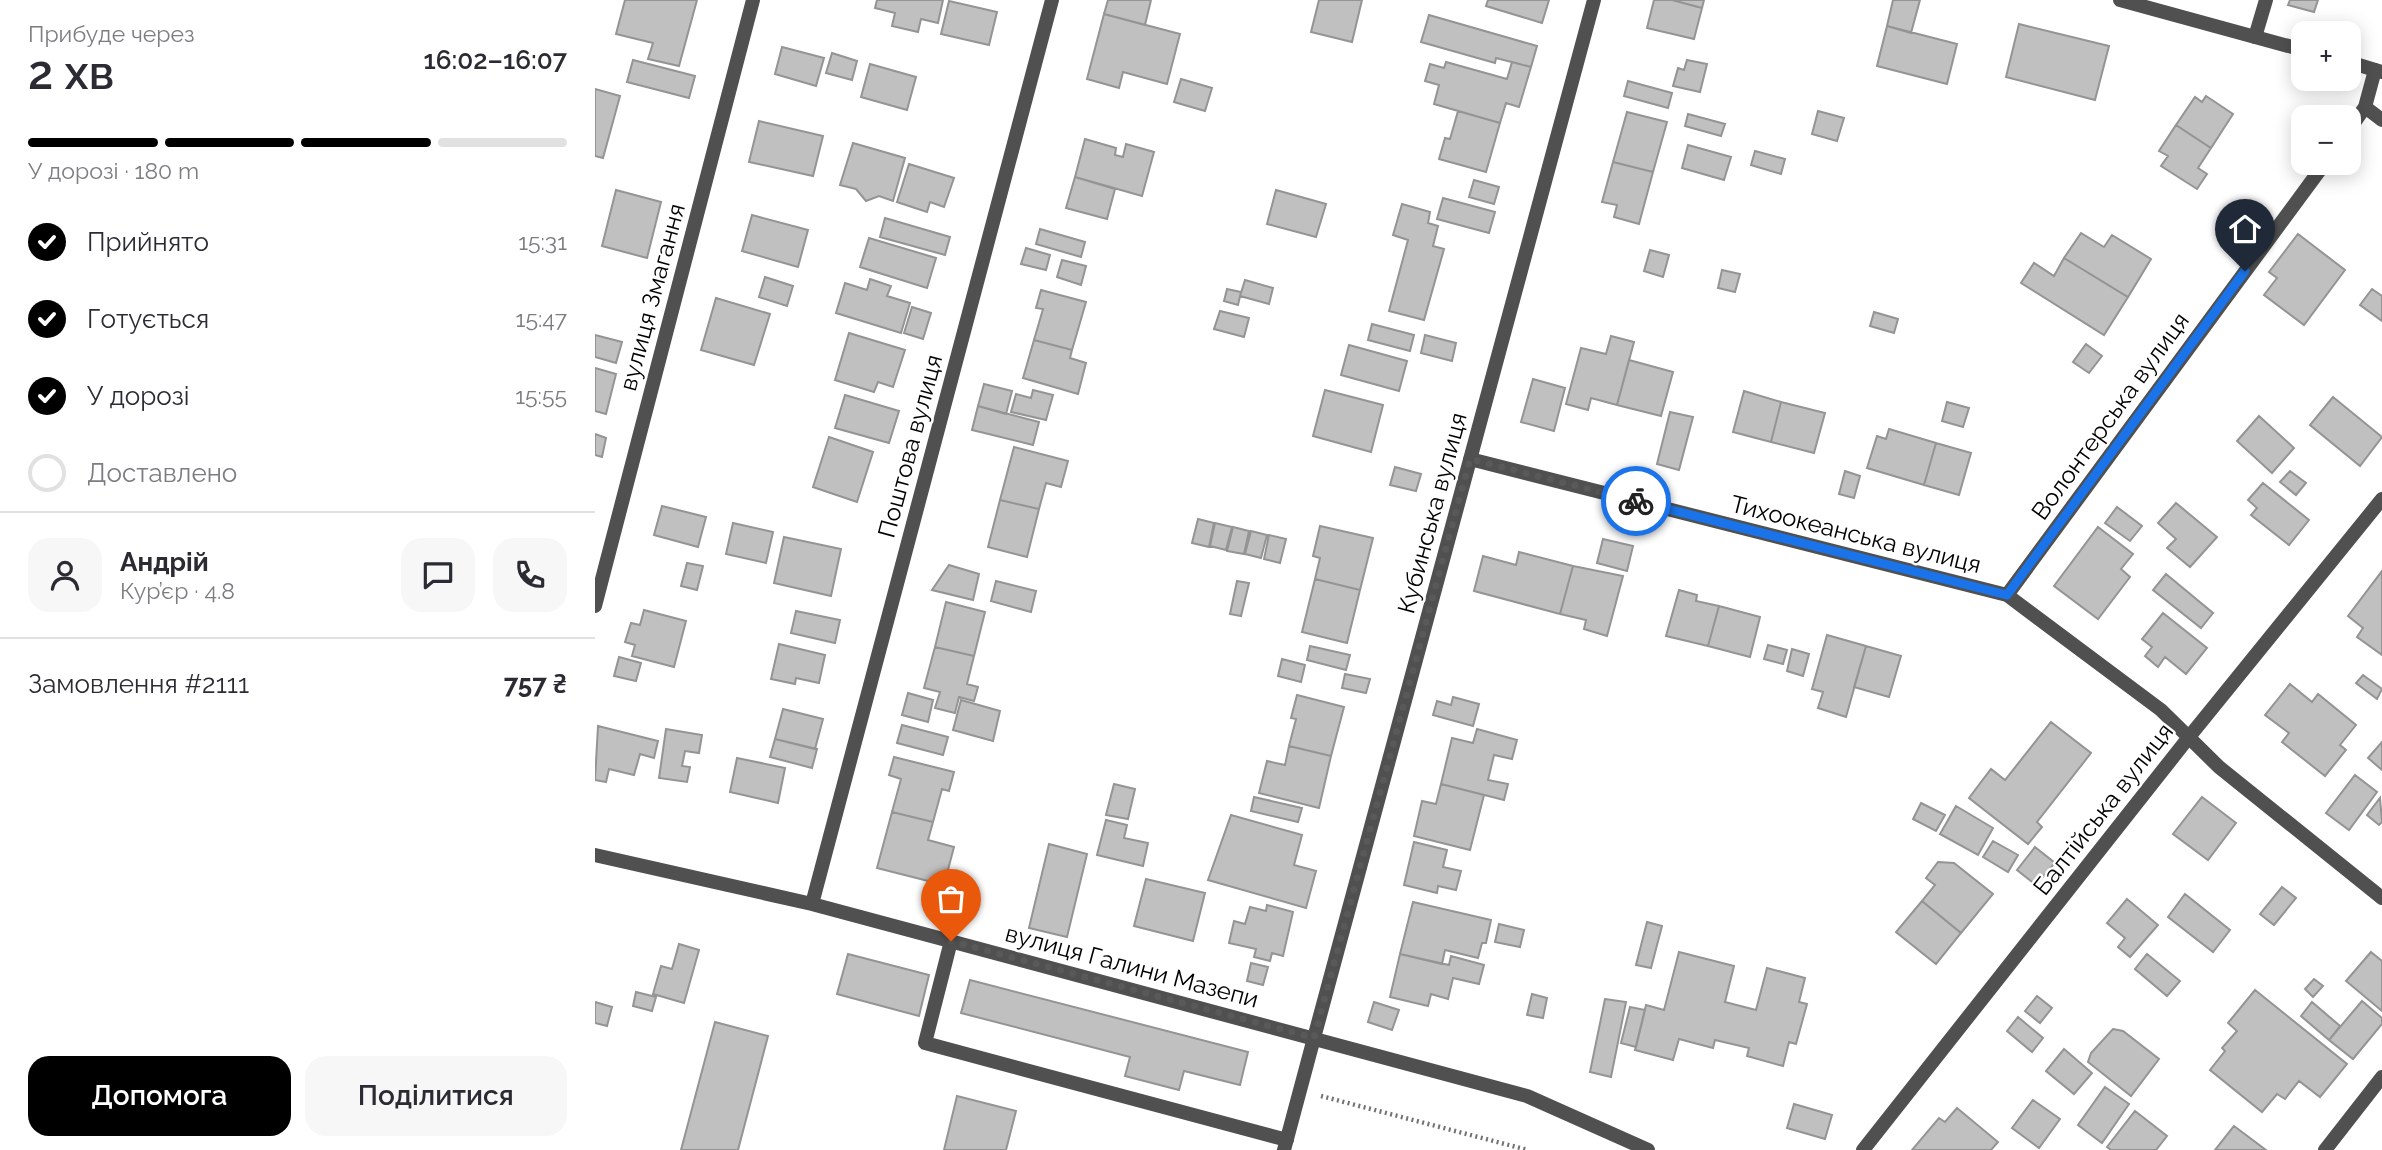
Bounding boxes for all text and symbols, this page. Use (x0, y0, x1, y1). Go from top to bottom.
text: Прибуде через (28, 20, 195, 47)
map controls (2291, 21, 2361, 175)
button: + (2291, 21, 2361, 91)
text: 16:02–16:07 (424, 45, 567, 75)
text: 2 хв (28, 46, 114, 100)
button: − (2291, 105, 2361, 175)
text: У дорозі · 180 m (28, 157, 199, 184)
pin (2215, 199, 2275, 271)
street label: вулиця Змагання (613, 200, 691, 394)
icon: home (2226, 210, 2264, 248)
icon: check (28, 223, 66, 261)
text: Прийнято (87, 227, 209, 257)
text: 15:31 (518, 228, 567, 255)
icon: check (28, 300, 66, 338)
text: Готується (87, 304, 209, 334)
text: 15:47 (516, 305, 567, 332)
street label: Волонтерська вулиця (2025, 307, 2195, 525)
street label: Поштова вулиця (872, 351, 948, 541)
icon: check (28, 377, 66, 415)
text: У дорозі (87, 381, 189, 411)
text: 15:55 (515, 382, 567, 409)
street label: Кубинська вулиця (1391, 409, 1473, 617)
text: Доставлено (87, 458, 237, 488)
courier (1601, 466, 1671, 536)
icon: bike (1617, 482, 1655, 520)
street label: Тихоокеанська вулиця (1728, 489, 1984, 579)
button: person (28, 538, 102, 612)
button: chat (401, 538, 475, 612)
button: phone (493, 538, 567, 612)
text: Андрій (120, 547, 209, 577)
text: Кур’єр · 4.8 (120, 577, 235, 604)
text: Замовлення #2111 (28, 669, 249, 699)
text: 757 ₴ (504, 669, 567, 699)
street label: Балтійська вулиця (2027, 717, 2179, 901)
pin (921, 869, 981, 941)
icon: bag (932, 880, 970, 918)
street label: вулиця Галини Мазепи (1002, 918, 1262, 1014)
button: Допомога (28, 1056, 291, 1136)
button: Поділитися (305, 1056, 567, 1136)

